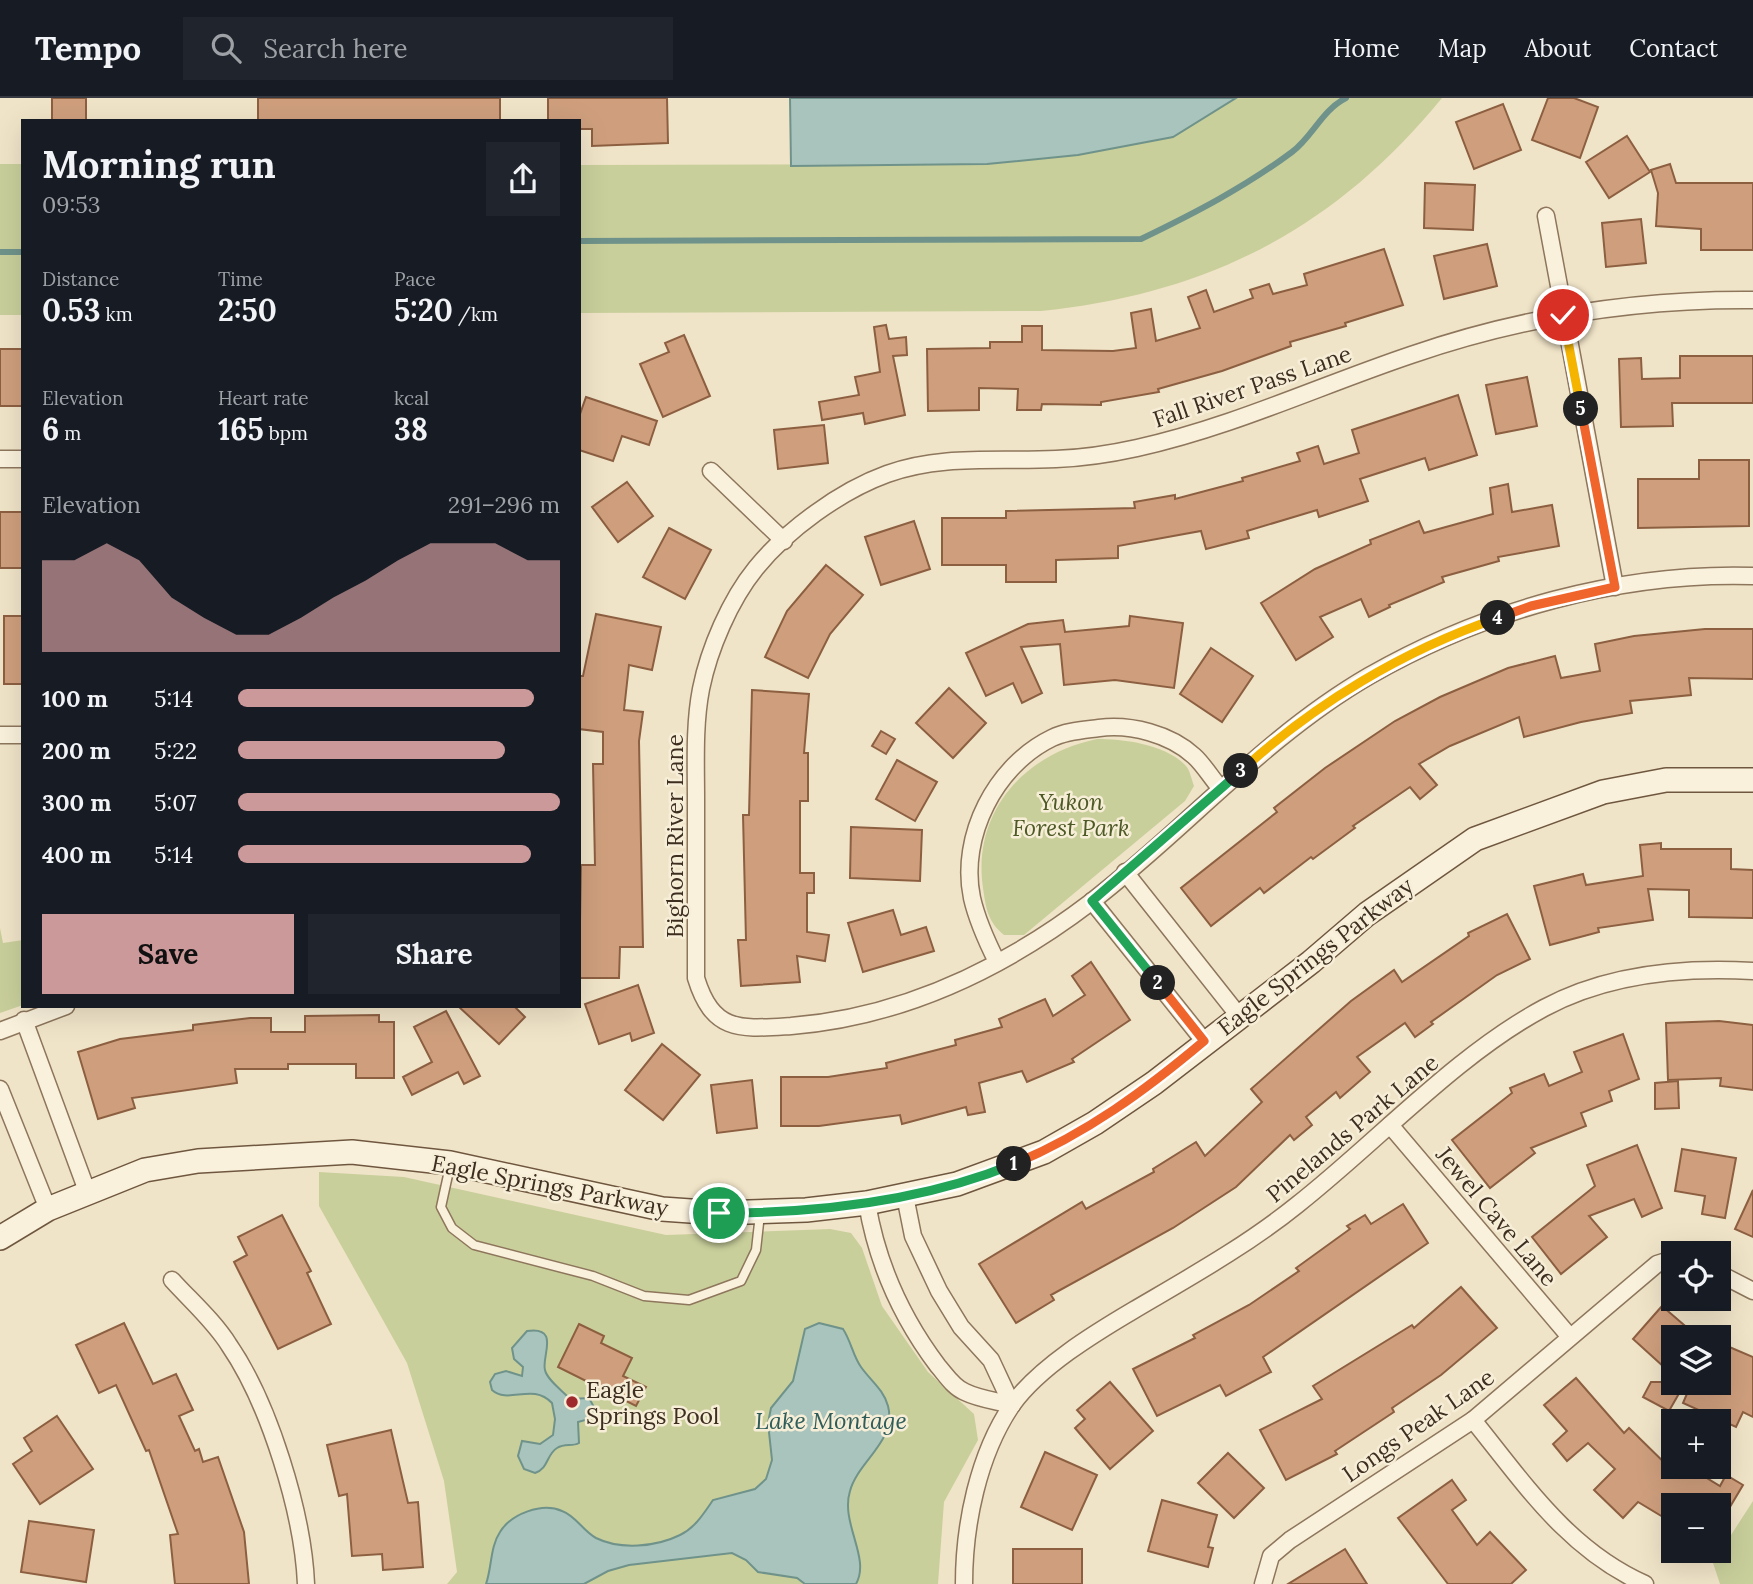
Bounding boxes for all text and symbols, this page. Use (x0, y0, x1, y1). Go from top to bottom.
search box (183, 17, 673, 80)
text: Tempo (35, 27, 141, 69)
icon: search (207, 29, 245, 67)
text: Search here (263, 32, 408, 65)
text: Home (1333, 33, 1400, 64)
text: Map (1438, 33, 1487, 64)
text: About (1525, 33, 1591, 64)
text: Contact (1629, 33, 1718, 64)
text: Morning run (42, 140, 276, 188)
button: share (486, 142, 560, 216)
text: 09:53 (42, 190, 101, 219)
text: Distance (42, 267, 119, 291)
text: Time (218, 267, 263, 291)
text: Pace (394, 267, 436, 291)
pin (1533, 285, 1593, 345)
text: 0.53 (42, 291, 101, 329)
text: 2:50 (218, 291, 277, 329)
text: 5:20 (394, 291, 453, 329)
icon: check (1544, 296, 1582, 334)
text: km (101, 302, 133, 326)
text: /km (453, 302, 498, 326)
street label: Fall River Pass Lane (1149, 338, 1355, 434)
text: Elevation (42, 386, 124, 410)
text: Heart rate (218, 386, 309, 410)
text: kcal (394, 386, 429, 410)
pin: 5 (1564, 392, 1598, 426)
text: 5 (1575, 396, 1586, 420)
text: 6 (42, 410, 59, 448)
text: 165 (218, 410, 264, 448)
text: 38 (394, 410, 428, 448)
text: m (59, 421, 81, 445)
text: bpm (264, 421, 308, 445)
text: Elevation (42, 490, 141, 519)
text: 291–296 m (448, 490, 560, 519)
pin: 4 (1480, 601, 1516, 636)
text: 4 (1492, 605, 1503, 629)
text: 100 m (42, 684, 108, 713)
text: 5:14 (154, 684, 193, 713)
street label: Bighorn River Lane (660, 734, 689, 938)
text: 200 m (42, 736, 111, 765)
text: 5:22 (154, 736, 197, 765)
pin: 3 (1224, 754, 1258, 788)
text: 3 (1235, 758, 1246, 782)
park label: Yukon Forest Park (1012, 787, 1130, 842)
text: 300 m (42, 788, 111, 817)
text: 5:07 (154, 788, 197, 817)
text: 400 m (42, 840, 111, 869)
text: 5:14 (154, 840, 193, 869)
street label: Eagle Springs Parkway (1211, 870, 1419, 1041)
button: Save (42, 914, 294, 994)
button: Share (308, 914, 560, 994)
pin: 2 (1140, 966, 1176, 1001)
text: 2 (1152, 970, 1163, 994)
street label: Pinelands Park Lane (1260, 1048, 1444, 1208)
street label: Jewel Cave Lane (1430, 1140, 1564, 1292)
pin: 1 (996, 1146, 1032, 1182)
street label: Eagle Springs Parkway (429, 1148, 672, 1222)
text: 1 (1010, 1151, 1017, 1175)
pin (689, 1183, 749, 1243)
icon: arrive (700, 1194, 738, 1232)
map controls (1661, 1241, 1731, 1563)
button: locate (1661, 1241, 1731, 1311)
button: layers (1661, 1325, 1731, 1395)
street label: Longs Peak Lane (1337, 1362, 1499, 1488)
place label: Eagle Springs Pool (586, 1375, 719, 1430)
marker: Eagle Springs Pool (564, 1394, 580, 1410)
water label: Lake Montage (755, 1405, 907, 1436)
button: + (1661, 1409, 1731, 1479)
button: − (1661, 1493, 1731, 1563)

